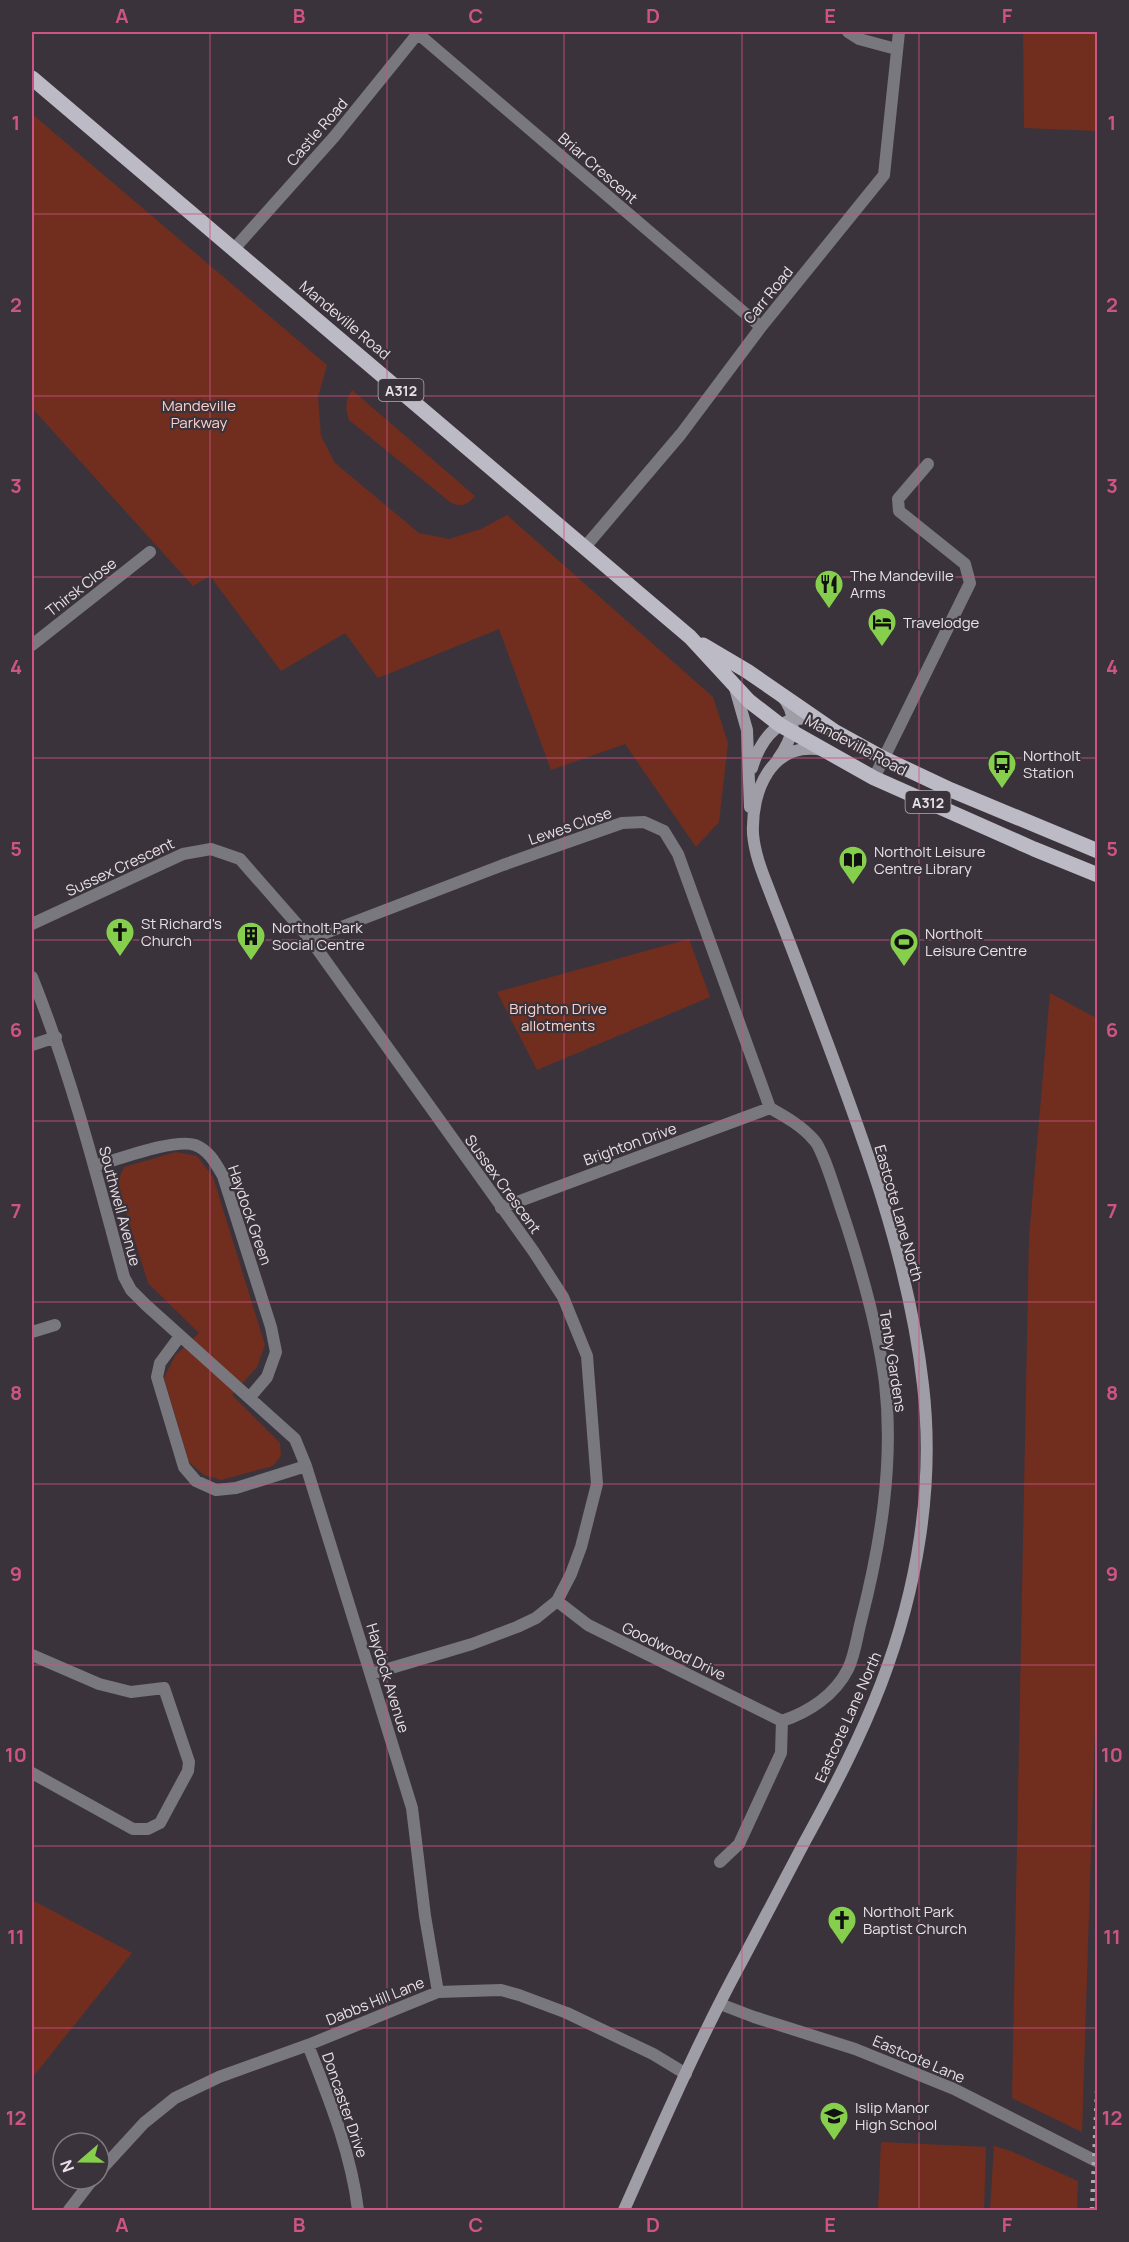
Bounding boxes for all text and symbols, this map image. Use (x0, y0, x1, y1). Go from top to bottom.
text: A (115, 2, 129, 29)
text: B (293, 2, 306, 29)
text: C (469, 2, 483, 29)
text: D (646, 2, 660, 29)
text: E (824, 2, 836, 29)
text: F (1002, 2, 1013, 29)
street label: Castle Road (282, 93, 352, 171)
text: 1 (12, 109, 20, 136)
text: 1 (1108, 109, 1116, 136)
street label: Briar Crescent (554, 128, 642, 208)
street label: Carr Road (738, 262, 798, 328)
street label: Mandeville Road (295, 276, 395, 364)
text: 2 (10, 291, 22, 318)
text: 2 (1106, 291, 1118, 318)
road number: A312 (378, 379, 424, 401)
park label: Mandeville Parkway (162, 395, 236, 433)
text: 3 (10, 472, 22, 499)
text: 3 (1106, 472, 1118, 499)
street label: Thirsk Close (41, 553, 121, 621)
place label: The Mandeville Arms (850, 565, 954, 603)
restaurant icon: The Mandeville Arms (813, 568, 845, 610)
hotel icon: Travelodge (866, 606, 898, 648)
place label: Travelodge (903, 612, 980, 633)
text: 4 (10, 653, 22, 680)
text: 4 (1106, 653, 1118, 680)
street label: Mandeville Road (801, 709, 911, 781)
place label: Northolt Station (1023, 745, 1081, 783)
bus stop icon: Northolt Station (986, 748, 1018, 790)
road number: A312 (906, 791, 950, 813)
street label: Lewes Close (526, 802, 615, 850)
street label: Sussex Crescent (62, 833, 178, 901)
text: 5 (10, 835, 22, 862)
text: 5 (1106, 835, 1118, 862)
place label: Northolt Leisure Centre Library (874, 841, 986, 879)
library icon: Northolt Leisure Centre Library (837, 844, 869, 886)
place label: St Richard's Church (141, 913, 222, 951)
church icon: St Richard's Church (104, 916, 136, 958)
place label: Northolt Park Social Centre (272, 917, 365, 955)
building icon: Northolt Park Social Centre (235, 920, 267, 962)
place label: Northolt Leisure Centre (925, 923, 1027, 961)
sports icon: Northolt Leisure Centre (888, 926, 920, 968)
park label: Brighton Drive allotments (509, 998, 607, 1036)
text: 6 (10, 1016, 22, 1043)
text: 6 (1106, 1016, 1118, 1043)
street label: Brighton Drive (581, 1117, 680, 1171)
street label: Sussex Crescent (460, 1130, 546, 1238)
street label: Eastcote Lane North (869, 1142, 929, 1284)
street label: Southwell Avenue (94, 1144, 146, 1268)
street label: Haydock Green (223, 1162, 277, 1268)
text: 7 (11, 1197, 21, 1224)
text: 7 (1107, 1197, 1117, 1224)
street label: Tenby Gardens (875, 1308, 911, 1414)
text: 8 (10, 1379, 22, 1406)
text: 8 (1106, 1379, 1118, 1406)
text: 9 (10, 1560, 22, 1587)
text: 9 (1106, 1560, 1118, 1587)
street label: Goodwood Drive (619, 1617, 730, 1685)
street label: Haydock Avenue (361, 1621, 415, 1736)
street label: Eastcote Lane North (810, 1648, 886, 1786)
text: 10 (5, 1741, 27, 1768)
text: 10 (1101, 1741, 1123, 1768)
place label: Northolt Park Baptist Church (863, 1901, 967, 1939)
church icon: Northolt Park Baptist Church (826, 1904, 858, 1946)
text: 11 (7, 1923, 25, 1950)
text: 11 (1103, 1923, 1121, 1950)
street label: Dabbs Hill Lane (323, 1972, 428, 2030)
street label: Eastcote Lane (870, 2030, 969, 2088)
street label: Doncaster Drive (317, 2049, 373, 2161)
place label: Islip Manor High School (855, 2097, 937, 2135)
school or university icon: Islip Manor High School (818, 2100, 850, 2142)
text: 12 (6, 2104, 26, 2131)
text: 12 (1102, 2104, 1122, 2131)
north arrow (51, 2131, 111, 2191)
text: N (55, 2157, 79, 2175)
text: A (115, 2211, 129, 2238)
text: B (293, 2211, 306, 2238)
text: C (469, 2211, 483, 2238)
text: D (646, 2211, 660, 2238)
text: E (824, 2211, 836, 2238)
text: F (1002, 2211, 1013, 2238)

